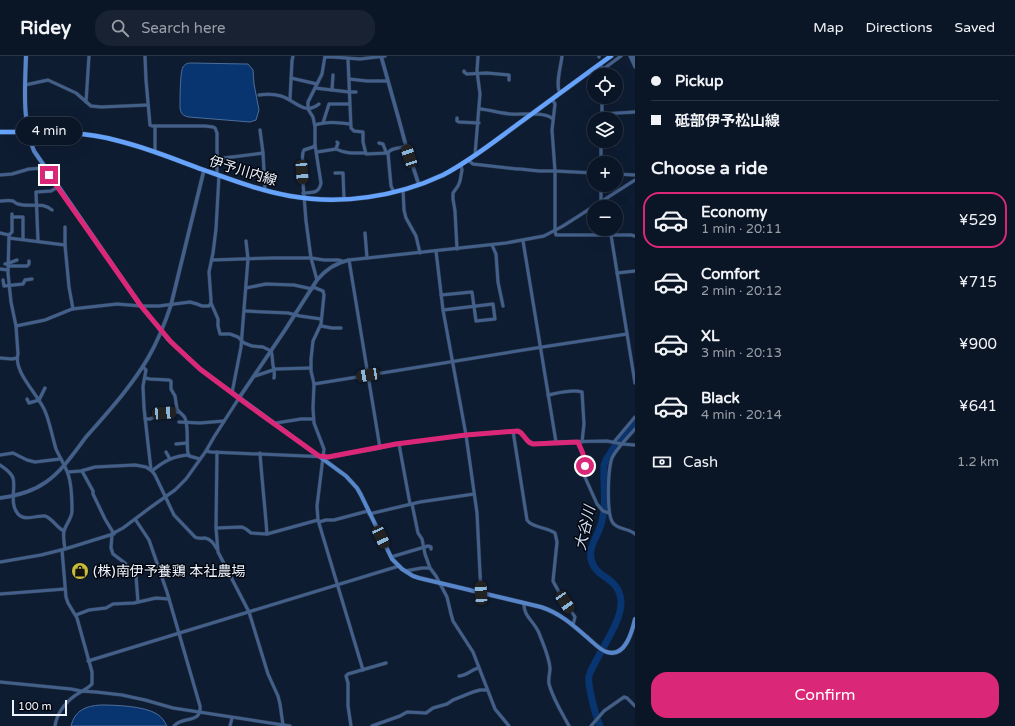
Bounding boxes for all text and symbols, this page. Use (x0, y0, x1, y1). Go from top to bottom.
search box (95, 10, 375, 46)
text: Ridey (20, 17, 71, 39)
icon: search (109, 17, 131, 39)
text: Search here (141, 19, 225, 37)
text: Map (813, 19, 844, 36)
text: Directions (866, 19, 933, 36)
text: Saved (955, 19, 995, 36)
map controls (587, 68, 623, 236)
button: locate (587, 68, 623, 104)
text: Pickup (675, 72, 723, 90)
button: layers (587, 112, 623, 148)
text: 砥部伊予松山線 (675, 112, 780, 130)
callout: 4 min (16, 117, 82, 145)
text: 4 min (32, 123, 66, 139)
car (400, 143, 418, 169)
street label: 伊予川内線 (207, 153, 279, 189)
button: + (587, 156, 623, 192)
text: Choose a ride (651, 157, 768, 179)
car (295, 160, 309, 184)
route end (40, 166, 58, 184)
button: − (587, 200, 623, 236)
icon: car (653, 202, 689, 238)
text: Economy (701, 203, 767, 221)
text: ¥529 (959, 211, 997, 229)
text: 1 min · 20:11 (701, 221, 782, 237)
icon: car (653, 264, 689, 300)
text: Comfort (701, 265, 760, 283)
text: ¥715 (959, 273, 997, 291)
text: 2 min · 20:12 (701, 283, 782, 299)
icon: car (653, 326, 689, 362)
text: XL (701, 327, 720, 345)
text: ¥900 (959, 335, 997, 353)
text: 3 min · 20:13 (701, 345, 782, 361)
car (355, 367, 381, 383)
icon: car (653, 388, 689, 424)
text: Black (701, 389, 740, 407)
text: ¥641 (959, 397, 997, 415)
car (152, 406, 176, 420)
text: 4 min · 20:14 (701, 407, 782, 423)
icon: cash (651, 451, 673, 473)
text: Cash (683, 453, 718, 471)
text: 1.2 km (957, 454, 999, 470)
route start (576, 457, 594, 475)
water label: 大谷川 (571, 502, 599, 552)
car (370, 524, 392, 550)
shop icon: (株)南伊予養鶏 本社農場 (70, 561, 90, 581)
place label: (株)南伊予養鶏 本社農場 (93, 563, 245, 580)
car (474, 581, 488, 605)
car (553, 589, 577, 615)
button: Confirm (651, 672, 999, 718)
scale bar (12, 698, 67, 717)
text: 100 m (18, 700, 52, 713)

